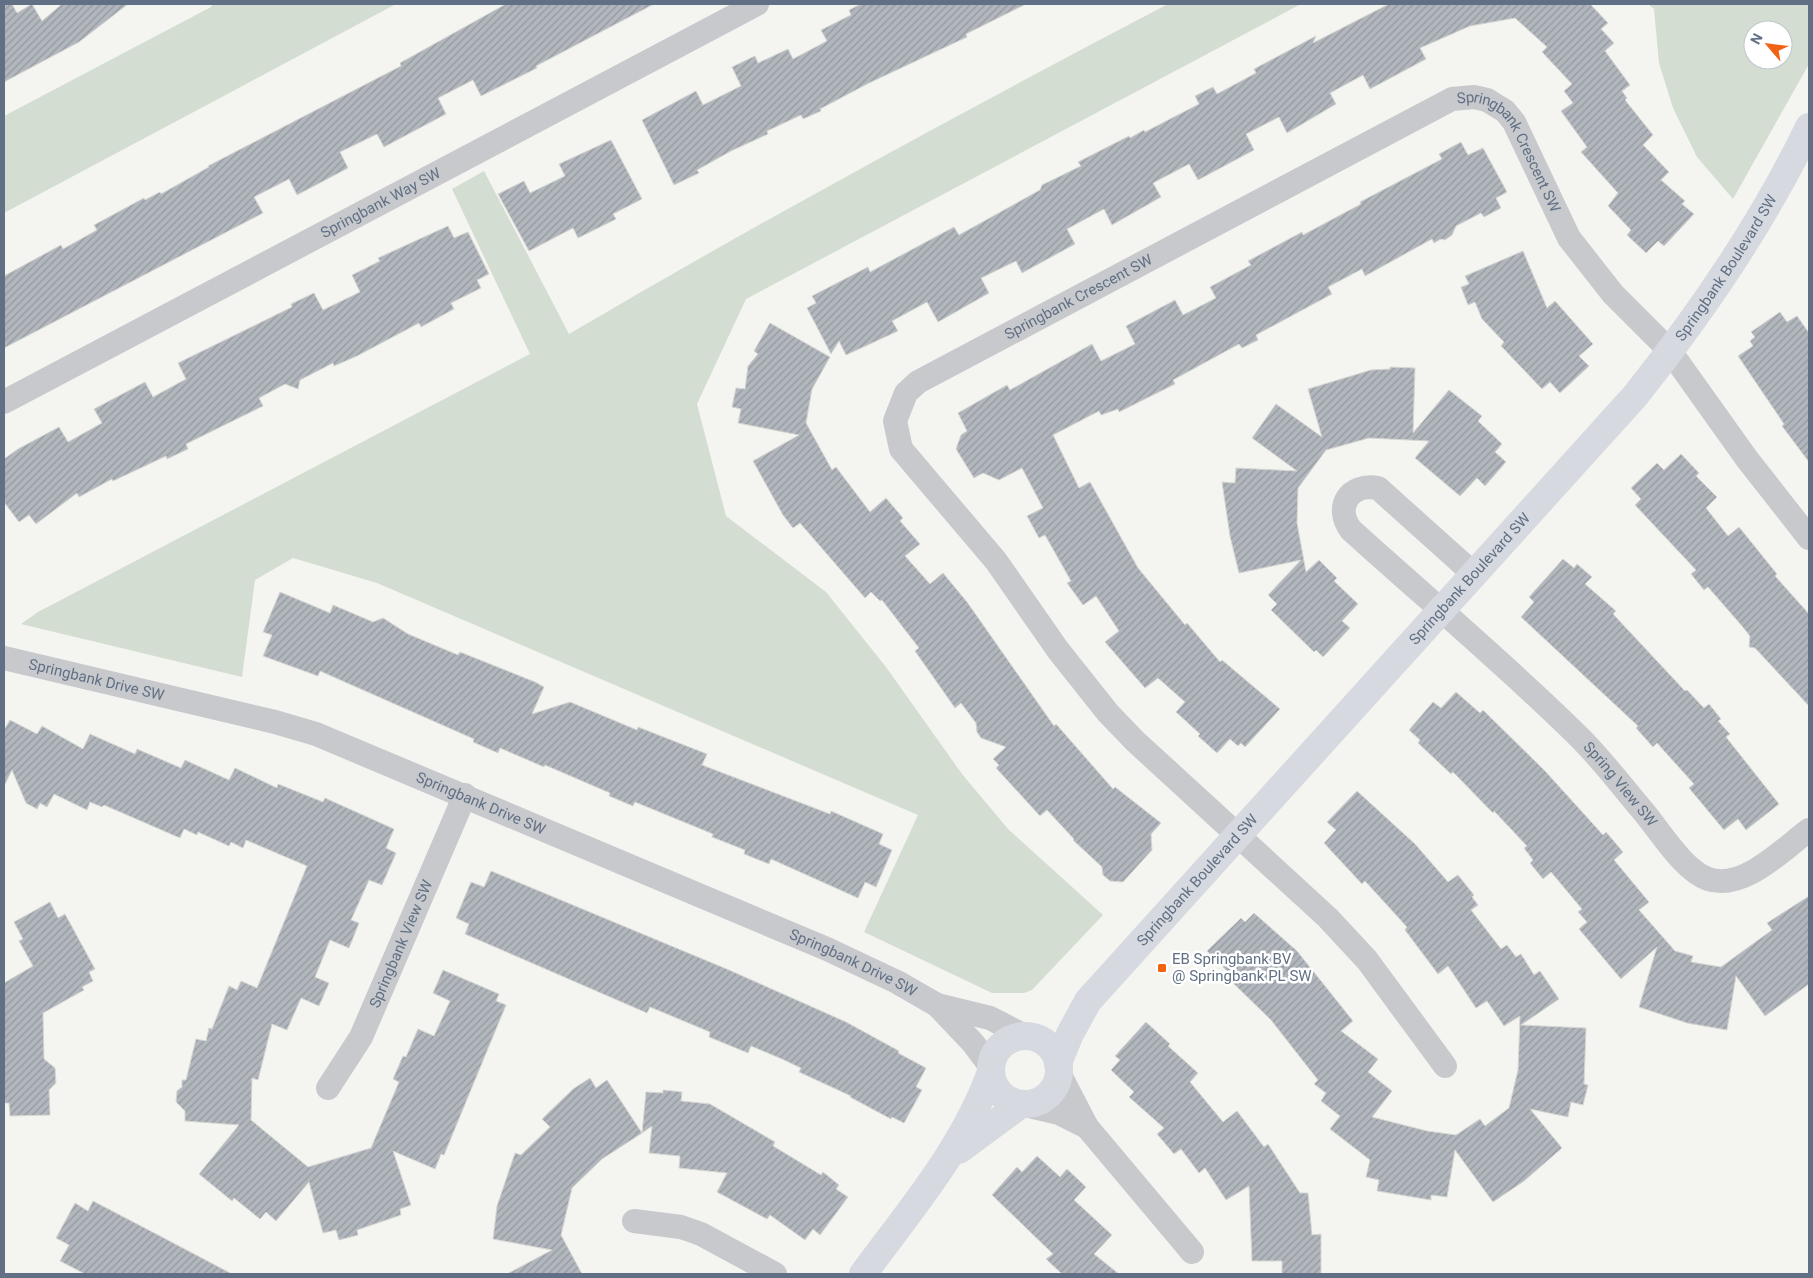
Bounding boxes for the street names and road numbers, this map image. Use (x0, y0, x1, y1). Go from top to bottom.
street label: Springbank Crescent SW (1456, 88, 1564, 215)
street label: Springbank Way SW (318, 164, 444, 242)
street label: Springbank Boulevard SW (1671, 191, 1781, 345)
street label: Springbank Crescent SW (1002, 251, 1155, 343)
street label: Springbank Boulevard SW (1405, 509, 1534, 649)
street label: Springbank Drive SW (27, 655, 166, 705)
street label: Spring View SW (1580, 738, 1661, 830)
street label: Springbank Drive SW (413, 768, 548, 839)
street label: Springbank Boulevard SW (1133, 810, 1262, 950)
street label: Springbank View SW (366, 877, 436, 1011)
street label: Springbank Drive SW (787, 925, 920, 1000)

